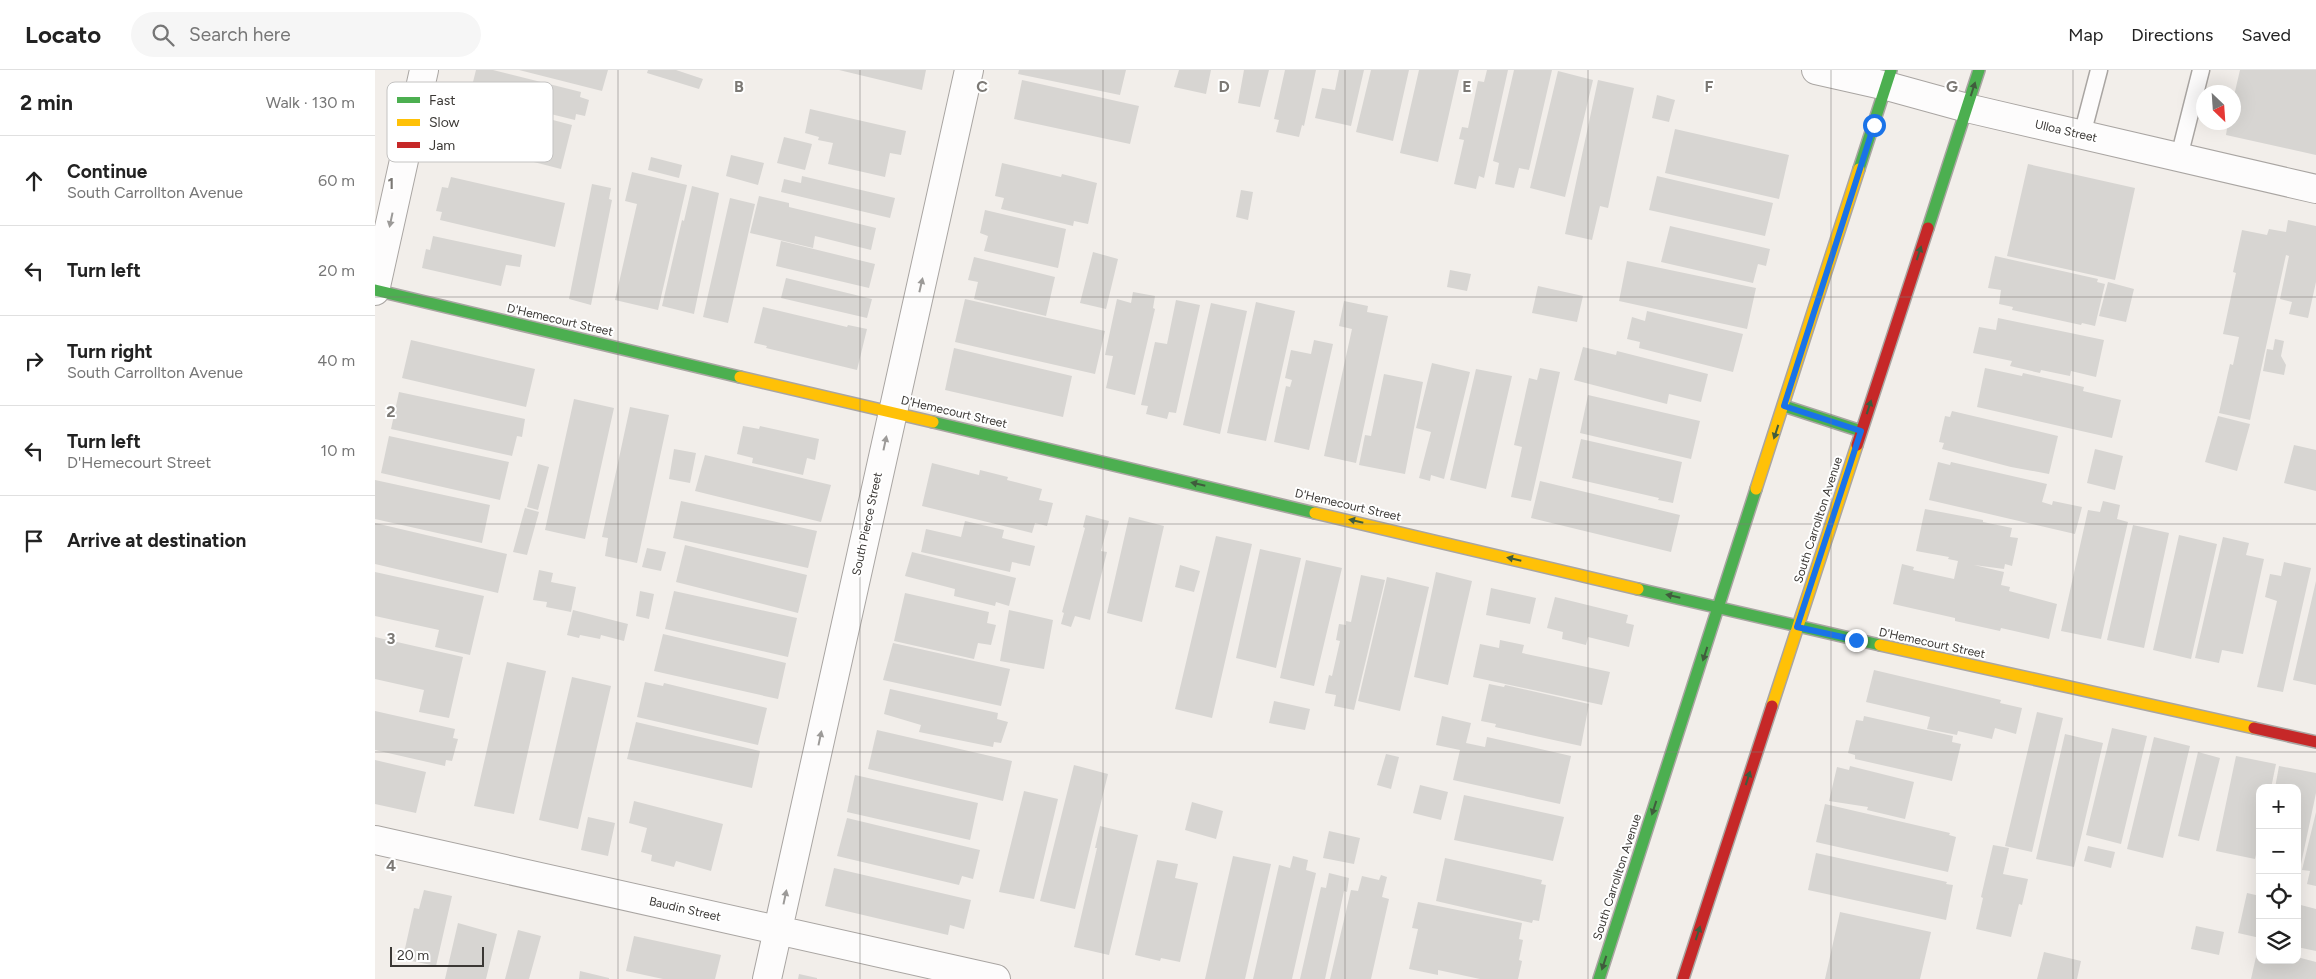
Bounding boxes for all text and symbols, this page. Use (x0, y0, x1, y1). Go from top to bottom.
search box (131, 12, 481, 57)
text: Locato (25, 20, 101, 49)
icon: search (149, 21, 177, 49)
text: Search here (189, 23, 291, 46)
text: Map (2068, 24, 2103, 46)
text: Directions (2131, 24, 2213, 46)
text: Saved (2241, 24, 2291, 46)
text: B (734, 77, 744, 96)
text: C (976, 77, 988, 96)
text: D (1218, 77, 1230, 96)
text: E (1462, 77, 1472, 96)
text: F (1705, 77, 1714, 96)
text: G (1946, 77, 1958, 96)
one-way arrow (1969, 81, 1977, 96)
legend (387, 82, 553, 162)
north arrow (2196, 85, 2241, 130)
text: 2 min (20, 90, 73, 115)
text: Fast (429, 92, 455, 109)
text: Walk · 130 m (266, 93, 355, 112)
text: Slow (429, 114, 460, 131)
route start (1863, 114, 1886, 137)
street label: Ulloa Street (2034, 117, 2099, 145)
text: Jam (429, 137, 455, 154)
text: Continue (67, 160, 147, 183)
icon: ahead (20, 167, 48, 195)
text: 60 m (318, 171, 355, 190)
text: 1 (388, 174, 394, 193)
text: South Carrollton Avenue (67, 183, 243, 202)
one-way arrow (387, 213, 395, 228)
one-way arrow (1916, 245, 1924, 260)
icon: left (20, 257, 48, 285)
text: Turn left (67, 259, 141, 282)
text: 20 m (318, 261, 355, 280)
one-way arrow (917, 277, 925, 292)
street label: D'Hemecourt Street (506, 301, 615, 339)
text: Turn right (67, 340, 153, 363)
icon: right (20, 347, 48, 375)
text: 40 m (317, 351, 355, 370)
text: South Carrollton Avenue (67, 363, 243, 382)
street label: D'Hemecourt Street (900, 393, 1009, 431)
one-way arrow (1866, 400, 1873, 415)
text: 2 (386, 402, 396, 421)
one-way arrow (1771, 425, 1779, 440)
text: Turn left (67, 430, 141, 453)
one-way arrow (881, 436, 889, 451)
icon: left (20, 437, 48, 465)
text: 10 m (321, 441, 355, 460)
text: D'Hemecourt Street (67, 453, 211, 472)
street label: South Carrollton Avenue (1791, 455, 1845, 585)
street label: South Pierce Street (849, 471, 885, 577)
one-way arrow (1191, 480, 1206, 488)
street label: D'Hemecourt Street (1294, 486, 1403, 524)
one-way arrow (1349, 517, 1364, 525)
icon: arrive (20, 527, 48, 555)
text: Arrive at destination (67, 529, 246, 552)
one-way arrow (1507, 555, 1522, 563)
one-way arrow (1665, 592, 1680, 600)
street label: D'Hemecourt Street (1878, 625, 1987, 661)
text: 3 (387, 629, 396, 648)
route end (1845, 629, 1868, 652)
one-way arrow (1701, 646, 1708, 661)
one-way arrow (816, 731, 824, 746)
one-way arrow (1745, 770, 1753, 785)
map controls (2256, 784, 2301, 964)
button: + (2256, 784, 2301, 829)
one-way arrow (1650, 801, 1658, 816)
street label: South Carrollton Avenue (1590, 812, 1644, 942)
button: − (2256, 829, 2301, 874)
text: 4 (386, 856, 396, 875)
button: locate (2256, 874, 2301, 919)
one-way arrow (781, 890, 789, 905)
street label: Baudin Street (648, 894, 723, 924)
button: layers (2256, 919, 2301, 964)
one-way arrow (1695, 925, 1702, 940)
scale bar (390, 944, 484, 967)
text: 20 m (397, 947, 429, 964)
one-way arrow (1600, 955, 1607, 970)

